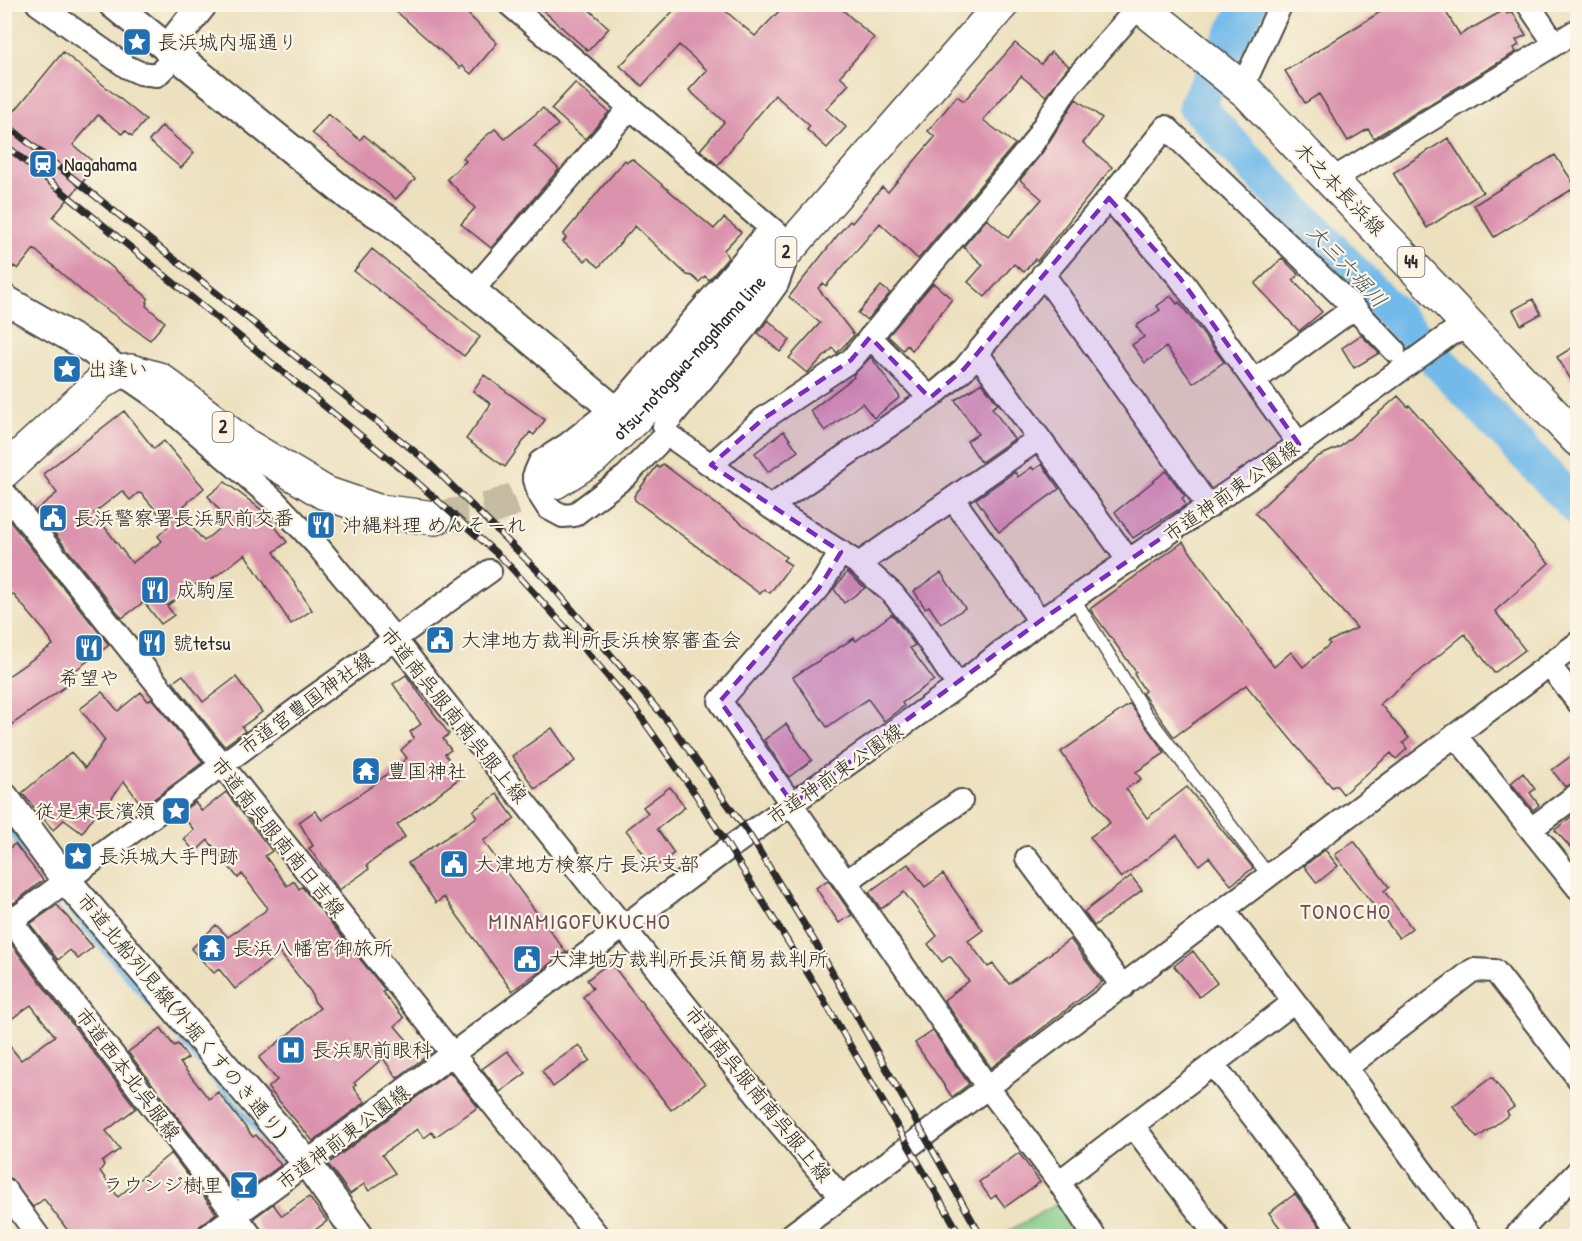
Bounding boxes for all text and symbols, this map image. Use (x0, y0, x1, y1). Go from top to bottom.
place icon: 長浜城内堀通り (121, 26, 153, 58)
place label: 長浜城内堀通り (158, 28, 298, 55)
street label: 木之本長浜線 (1289, 136, 1392, 241)
station icon: Nagahama (27, 148, 59, 180)
place label: Nagahama (64, 150, 137, 177)
water label: 大三六堀川 (1301, 217, 1394, 314)
road number: 2 (776, 237, 796, 267)
road number: 44 (1398, 247, 1424, 277)
street label: otsu-notogawa-nagahama line (606, 269, 772, 446)
place icon: 出逢い (51, 353, 83, 385)
place label: 出逢い (88, 355, 148, 382)
road number: 2 (212, 412, 234, 442)
street label: 市道神前東公園線 (1157, 434, 1304, 548)
public building icon: 長浜警察署長浜駅前交番 (37, 502, 69, 534)
place label: 長浜警察署長浜駅前交番 (74, 504, 294, 531)
restaurant icon: 沖縄料理 めんそーれ (305, 509, 337, 541)
place label: 沖縄料理 めんそーれ (342, 511, 527, 538)
restaurant icon: 成駒屋 (139, 574, 171, 606)
place label: 成駒屋 (176, 576, 236, 603)
street label: 市道南呉服南南呉服上線 (375, 621, 534, 809)
public building icon: 大津地方裁判所長浜検察審査会 (424, 624, 456, 656)
place label: 大津地方裁判所長浜検察審査会 (461, 626, 741, 653)
restaurant icon: 號tetsu (136, 627, 168, 659)
place label: 號tetsu (173, 629, 230, 656)
restaurant icon: 希望や (73, 632, 105, 664)
street label: 市道宮豊国神社線 (233, 645, 378, 761)
place label: 希望や (59, 664, 119, 691)
street label: 市道神前東公園線 (761, 717, 908, 831)
street label: 市道南呉服南南日吉線 (205, 750, 352, 923)
temple icon: 豊国神社 (350, 755, 382, 787)
place label: 豊国神社 (387, 757, 467, 784)
place icon: 従是東長濱領 (160, 795, 192, 827)
place label: 従是東長濱領 (35, 797, 155, 824)
place icon: 長浜城大手門跡 (62, 840, 94, 872)
place label: 長浜城大手門跡 (99, 842, 239, 869)
public building icon: 大津地方検察庁 長浜支部 (438, 848, 470, 880)
place label: 大津地方検察庁 長浜支部 (475, 850, 700, 877)
street label: 市道北船列見線(外堀くすのき通り) (71, 887, 294, 1145)
district label: TONOCHO (1300, 896, 1392, 926)
district label: MINAMIGOFUKUCHO (489, 906, 671, 936)
temple icon: 長浜八幡宮御旅所 (196, 932, 228, 964)
place label: 長浜八幡宮御旅所 (233, 934, 393, 961)
public building icon: 大津地方裁判所長浜簡易裁判所 (511, 943, 543, 975)
place label: 大津地方裁判所長浜簡易裁判所 (548, 945, 828, 972)
street label: 市道南呉服南南呉服上線 (679, 1000, 838, 1188)
street label: 市道西本北呉服線 (69, 1002, 187, 1146)
hospital icon: 長浜駅前眼科 (275, 1034, 307, 1066)
place label: 長浜駅前眼科 (312, 1036, 432, 1063)
street label: 市道神前東公園線 (271, 1078, 415, 1196)
bar icon: ラウンジ樹里 (228, 1169, 260, 1201)
place label: ラウンジ樹里 (103, 1171, 223, 1198)

